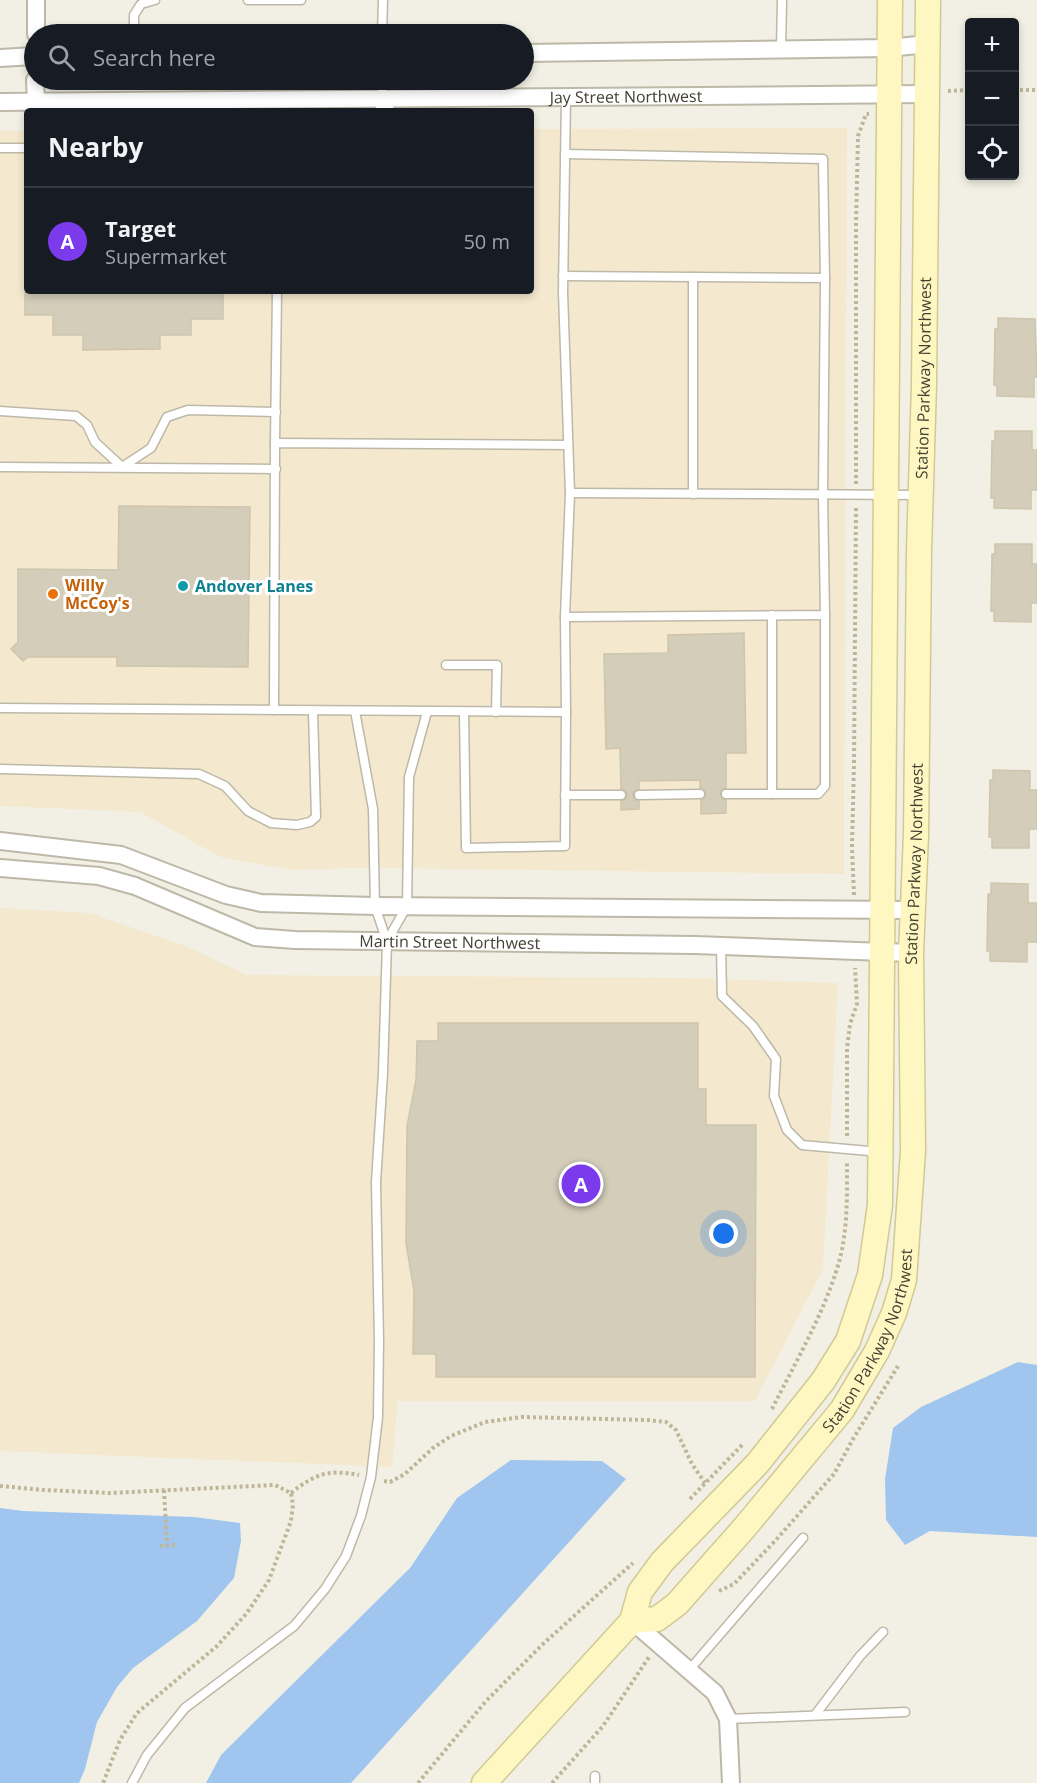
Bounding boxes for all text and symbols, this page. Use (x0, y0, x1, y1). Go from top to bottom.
map controls (965, 18, 1019, 180)
button: + (965, 18, 1019, 72)
search box (24, 24, 534, 90)
icon: search (45, 41, 78, 74)
text: Search here (93, 42, 216, 72)
button: − (965, 72, 1019, 126)
street label: Jay Street Northwest (548, 85, 703, 108)
button: locate (965, 126, 1019, 180)
text: Nearby (48, 129, 143, 165)
text: Target (105, 213, 176, 243)
text: A (61, 228, 74, 255)
text: 50 m (463, 228, 510, 255)
text: Supermarket (105, 243, 227, 270)
street label: Station Parkway Northwest (910, 277, 936, 479)
place label: Willy McCoy's (65, 574, 130, 614)
place label: Andover Lanes (195, 575, 313, 597)
marker: Andover Lanes (176, 579, 190, 593)
marker: Willy McCoy's (46, 587, 60, 601)
street label: Station Parkway Northwest (900, 762, 928, 965)
street label: Martin Street Northwest (359, 930, 541, 954)
pin: A (562, 1162, 600, 1206)
your location (709, 1219, 738, 1248)
street label: Station Parkway Northwest (817, 1247, 917, 1437)

